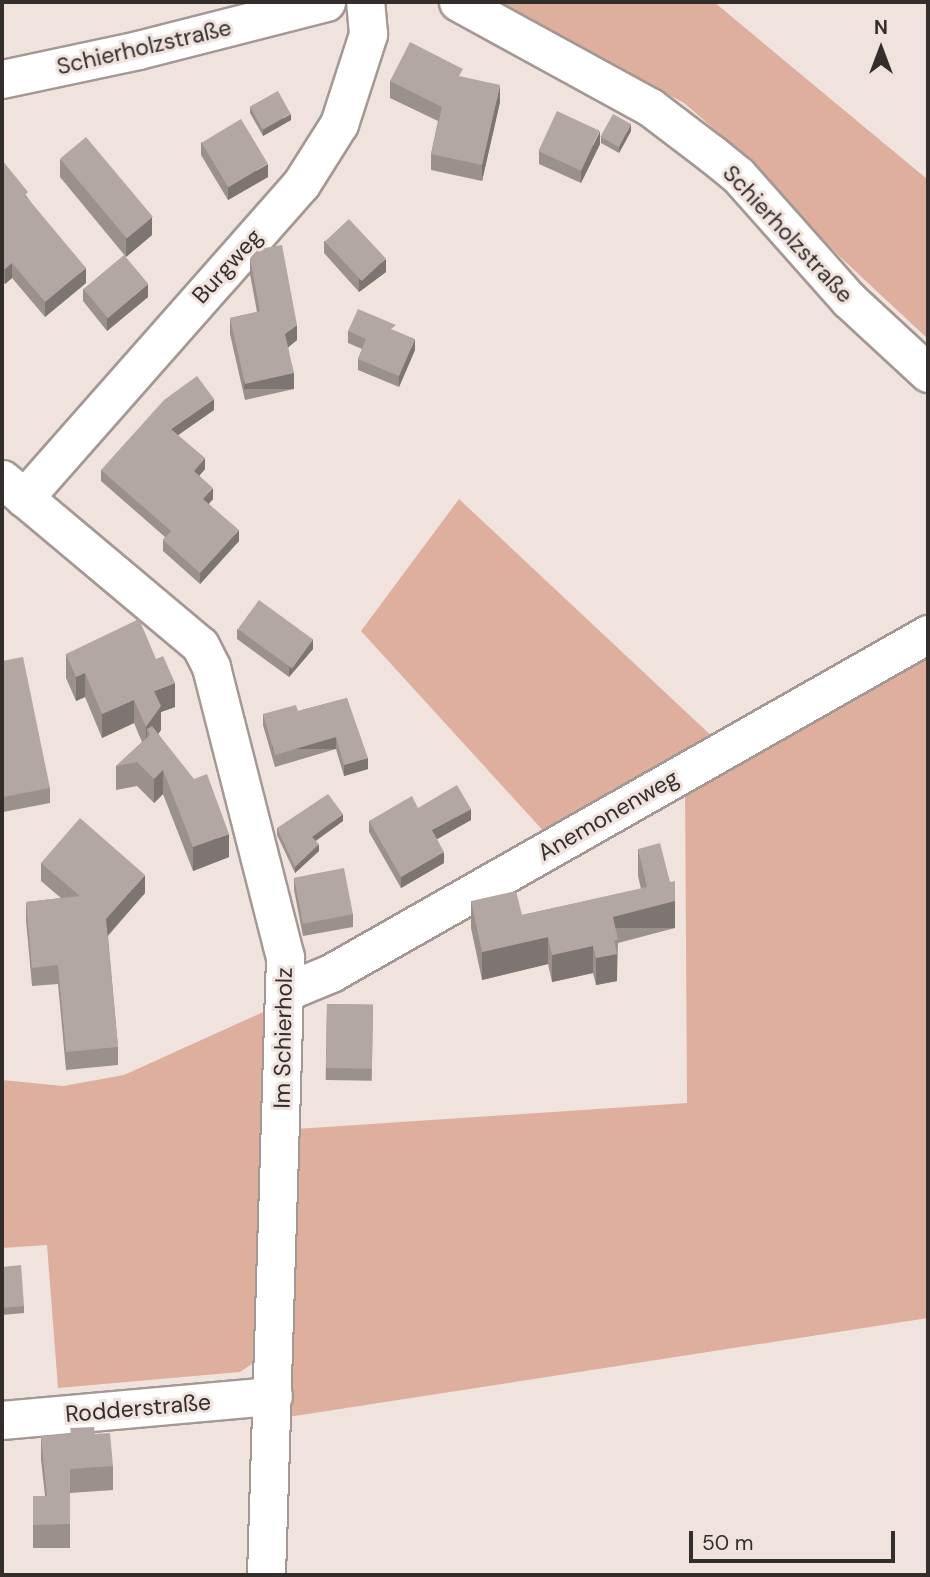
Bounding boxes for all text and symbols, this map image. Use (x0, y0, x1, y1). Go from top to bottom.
street label: Schierholzstraße (54, 13, 234, 81)
north arrow (846, 14, 916, 84)
text: N (874, 15, 888, 40)
street label: Schierholzstraße (717, 159, 859, 309)
street label: Burgweg (186, 223, 268, 309)
street label: Anemonenweg (533, 764, 683, 866)
street label: Im Schierholz (268, 967, 298, 1109)
street label: Rodderstraße (64, 1388, 212, 1428)
scale bar (692, 1518, 898, 1562)
text: 50 m (702, 1529, 753, 1557)

